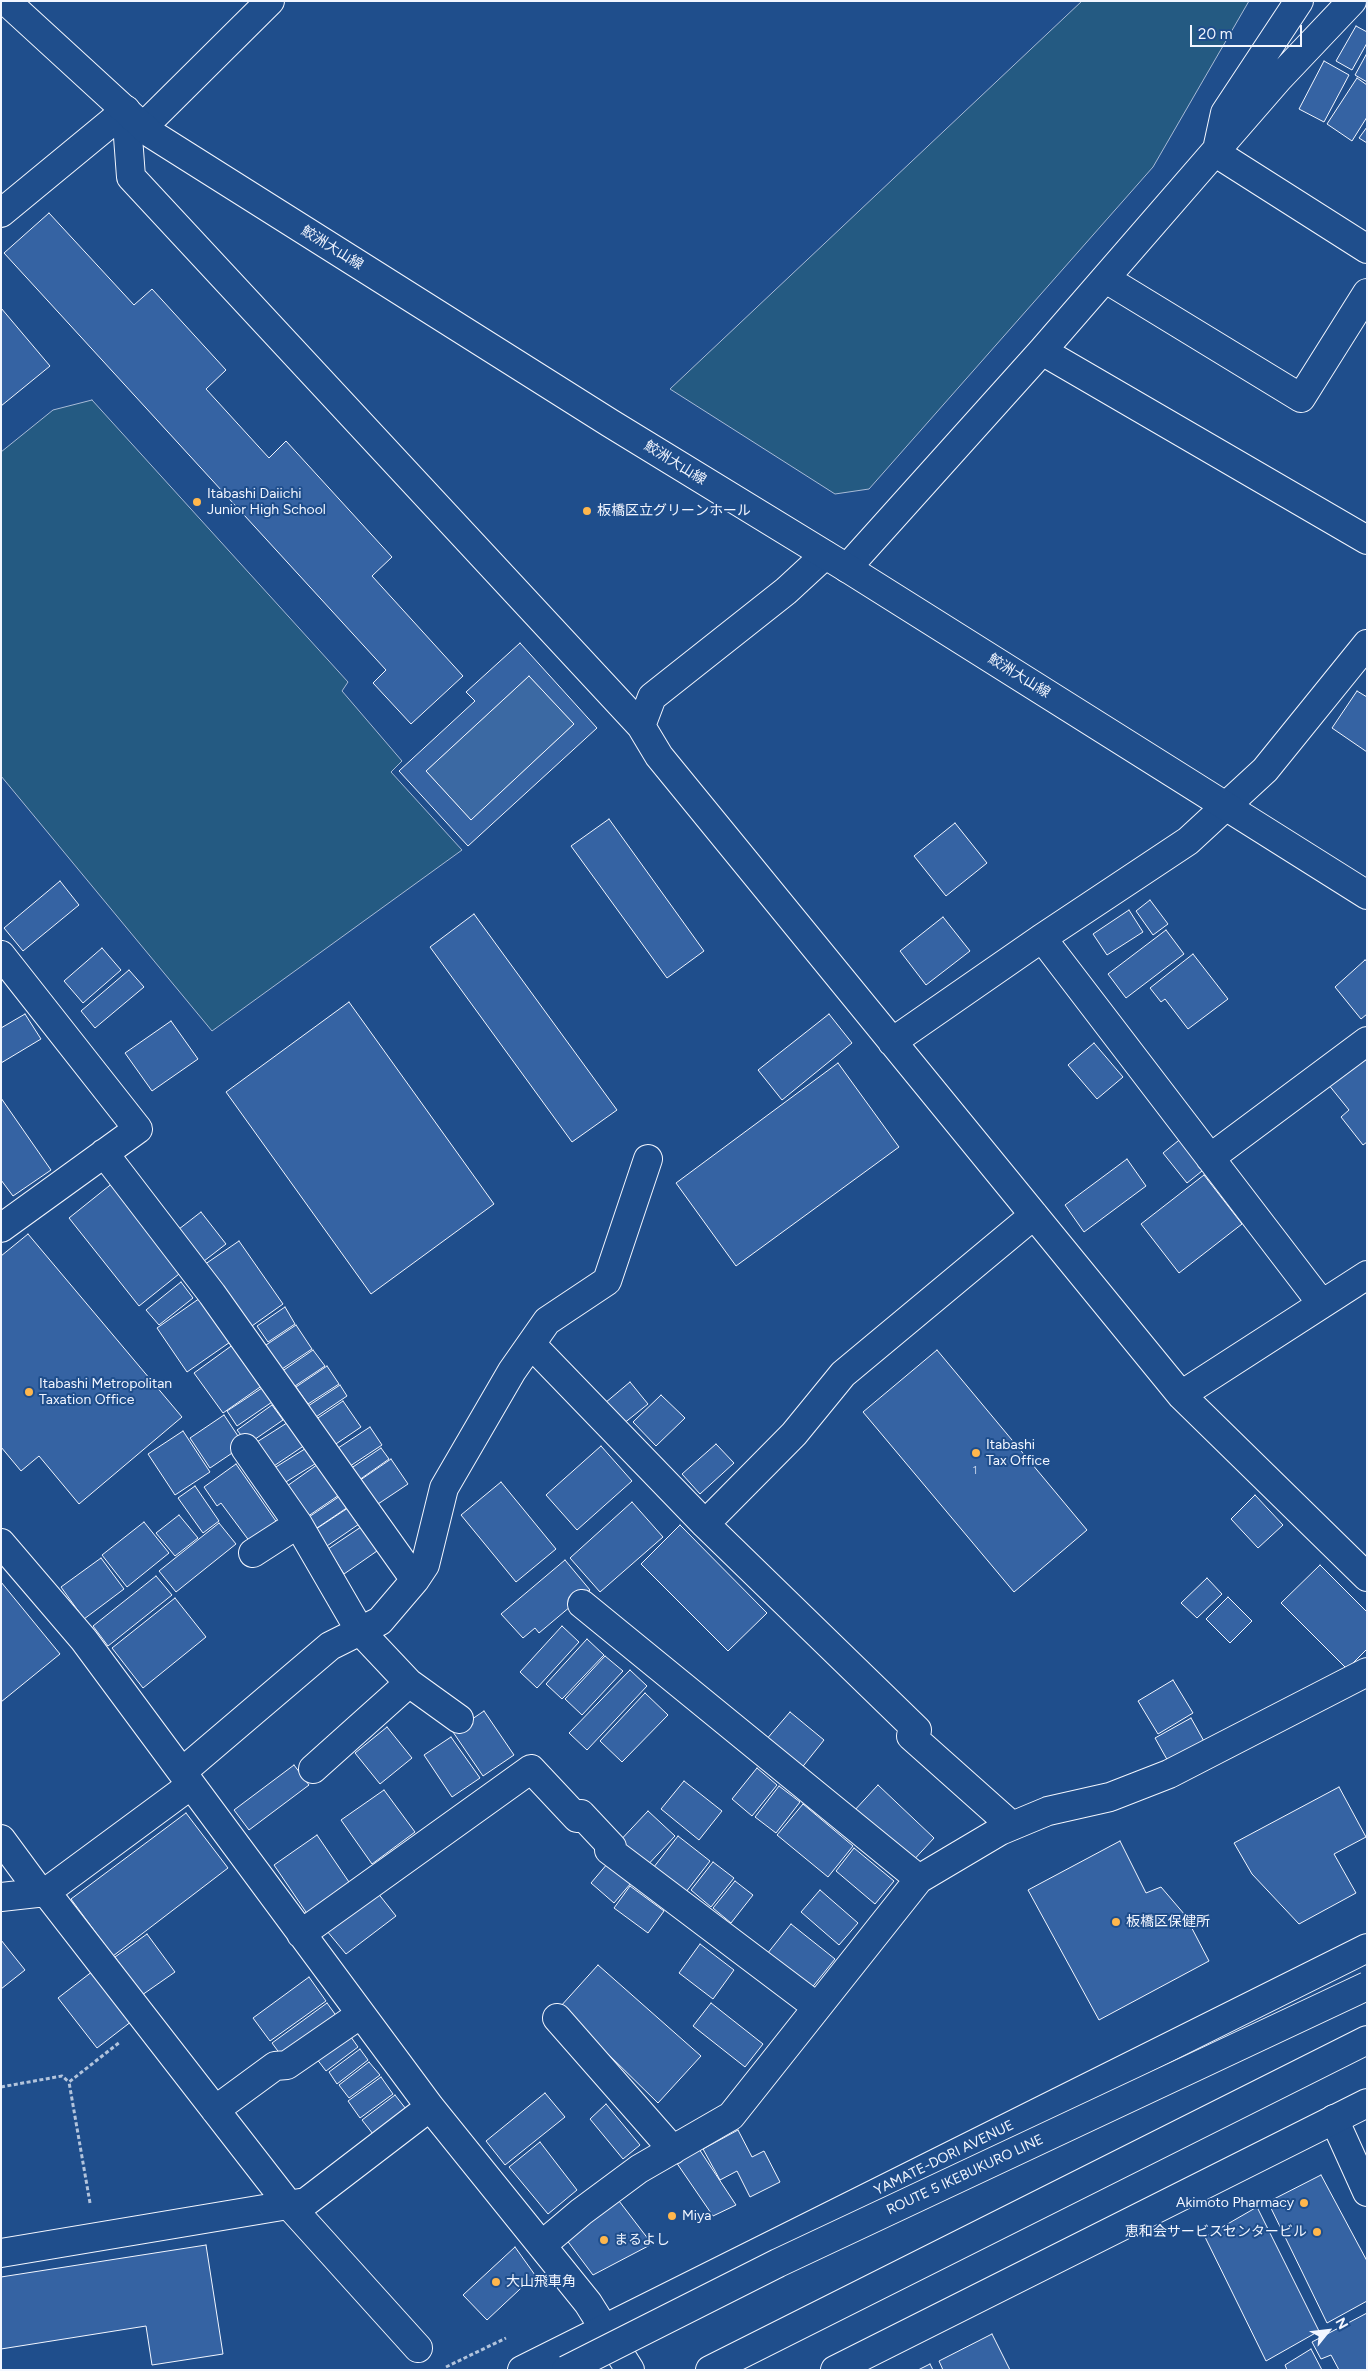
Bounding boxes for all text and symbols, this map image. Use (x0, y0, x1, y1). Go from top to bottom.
scale bar (1193, 15, 1306, 47)
text: 20 m (1198, 25, 1232, 43)
street label: 鮫洲大山線 (298, 222, 366, 274)
street label: 鮫洲大山線 (641, 437, 709, 489)
place label: Itabashi Daiichi Junior High School (207, 486, 326, 518)
marker: Itabashi Daiichi Junior High School (191, 496, 203, 508)
place label: 板橋区立グリーンホール (597, 503, 751, 519)
marker: 板橋区立グリーンホール (581, 505, 593, 517)
street label: 鮫洲大山線 (985, 650, 1053, 702)
place label: Itabashi Metropolitan Taxation Office (39, 1376, 172, 1408)
marker: Itabashi Metropolitan Taxation Office (23, 1386, 35, 1398)
place label: Itabashi Tax Office (986, 1437, 1050, 1470)
marker: Itabashi Tax Office (970, 1447, 982, 1459)
house number: 1 (973, 1464, 977, 1478)
place label: 板橋区保健所 (1126, 1914, 1210, 1930)
marker: 板橋区保健所 (1110, 1916, 1122, 1928)
street label: YAMATE-DORI AVENUE (871, 2117, 1017, 2199)
street label: ROUTE 5 IKEBUKURO LINE (884, 2131, 1046, 2219)
place label: Akimoto Pharmacy (1176, 2195, 1294, 2211)
marker: Akimoto Pharmacy (1298, 2197, 1310, 2209)
place label: Miya (682, 2208, 711, 2224)
marker: Miya (666, 2210, 678, 2222)
place label: 恵和会サービスセンタービル (1125, 2224, 1307, 2240)
marker: 恵和会サービスセンタービル (1311, 2226, 1323, 2238)
place label: まるよし (614, 2232, 670, 2248)
marker: まるよし (598, 2234, 610, 2246)
place label: 大山飛車角 (506, 2274, 576, 2290)
marker: 大山飛車角 (490, 2276, 502, 2288)
north arrow (1303, 2306, 1353, 2356)
text: N (1331, 2315, 1352, 2332)

